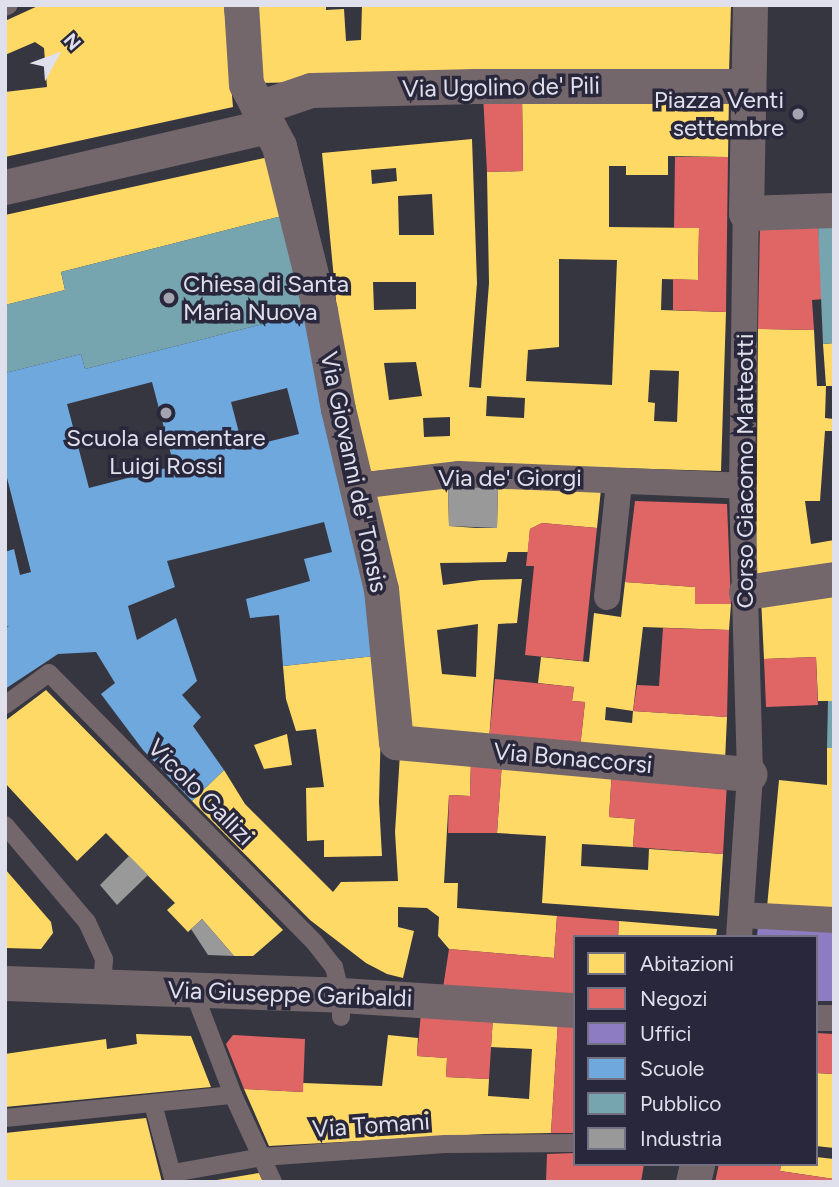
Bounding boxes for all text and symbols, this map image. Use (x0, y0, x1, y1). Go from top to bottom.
north arrow (21, 21, 91, 91)
text: N (59, 29, 86, 55)
street label: Via Ugolino de' Pili (402, 71, 600, 103)
place label: Piazza Venti settembre (654, 86, 784, 142)
marker: Piazza Venti settembre (790, 106, 806, 122)
place label: Chiesa di Santa Maria Nuova (183, 270, 349, 326)
marker: Chiesa di Santa Maria Nuova (161, 290, 177, 306)
street label: Corso Giacomo Matteotti (731, 334, 759, 608)
street label: Via Giovanni de' Tonsis (314, 349, 394, 595)
marker: Scuola elementare Luigi Rossi (158, 405, 174, 421)
place label: Scuola elementare Luigi Rossi (66, 424, 266, 480)
street label: Via de' Giorgi (438, 464, 582, 492)
street label: Vicolo Gallizi (142, 733, 260, 851)
street label: Via Bonaccorsi (492, 737, 654, 779)
legend (573, 935, 818, 1166)
text: Abitazioni (640, 951, 734, 976)
street label: Via Giuseppe Garibaldi (167, 975, 413, 1013)
text: Negozi (640, 986, 707, 1011)
text: Uffici (640, 1021, 691, 1046)
text: Scuole (640, 1056, 704, 1081)
text: Pubblico (640, 1091, 721, 1116)
street label: Via Tomani (311, 1107, 431, 1143)
text: Industria (640, 1126, 722, 1151)

